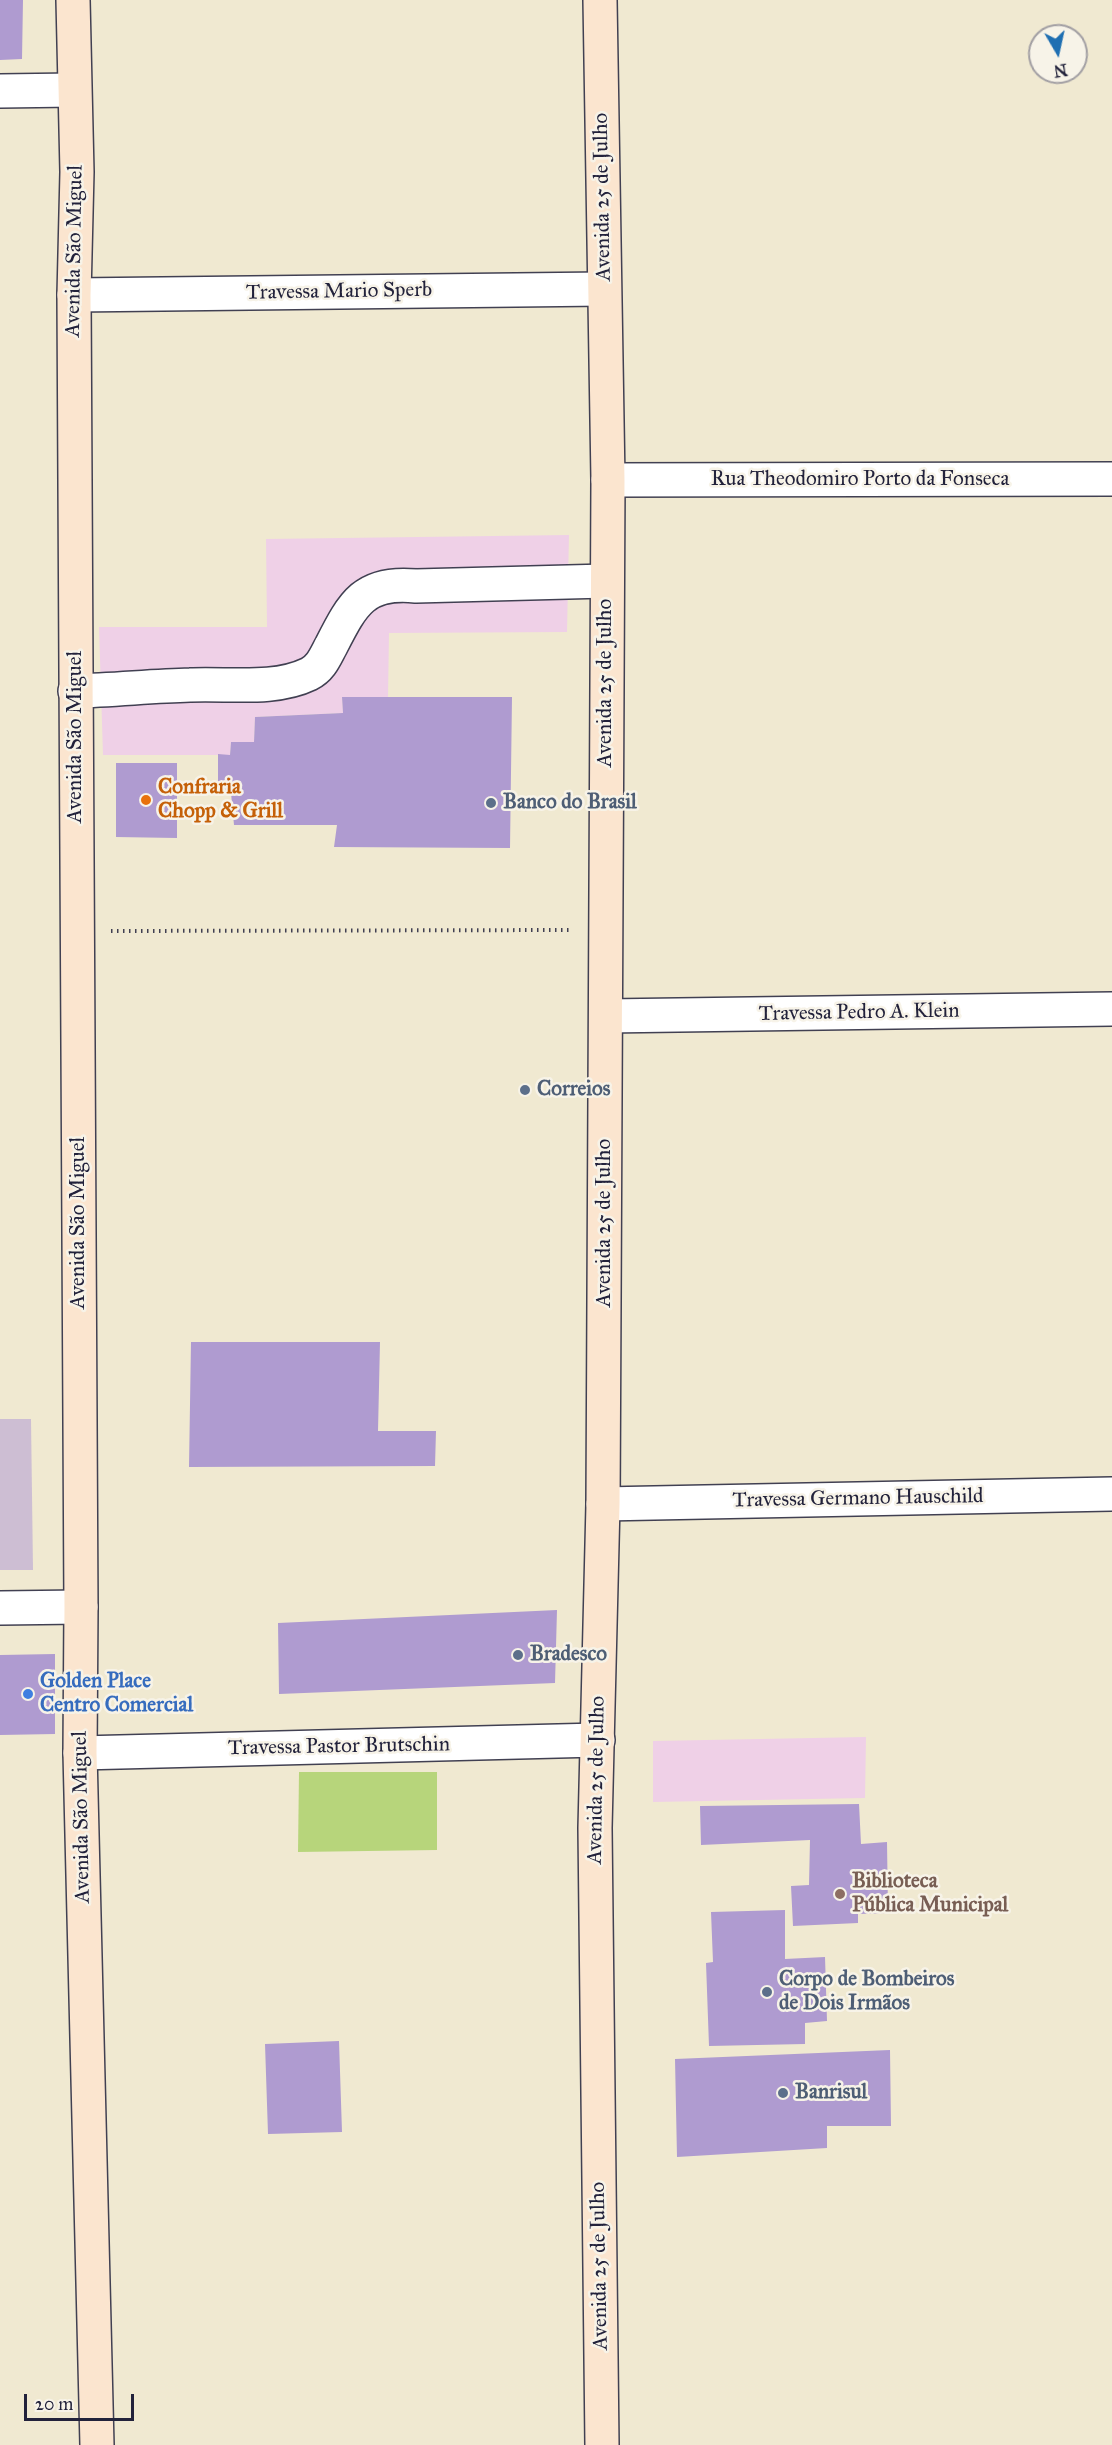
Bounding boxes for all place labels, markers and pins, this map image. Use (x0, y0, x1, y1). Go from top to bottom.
place label: Confraria Chopp & Grill (158, 775, 283, 825)
place label: Banco do Brasil (503, 790, 637, 816)
marker: Confraria Chopp & Grill (139, 793, 153, 807)
marker: Banco do Brasil (484, 796, 498, 810)
place label: Correios (537, 1077, 610, 1103)
marker: Correios (518, 1083, 532, 1097)
place label: Bradesco (530, 1642, 607, 1668)
marker: Bradesco (511, 1648, 525, 1662)
place label: Golden Place Centro Comercial (40, 1669, 193, 1719)
marker: Golden Place Centro Comercial (21, 1687, 35, 1701)
place label: Biblioteca Pública Municipal (852, 1869, 1008, 1919)
marker: Biblioteca Pública Municipal (833, 1887, 847, 1901)
place label: Corpo de Bombeiros de Dois Irmãos (779, 1967, 954, 2017)
marker: Corpo de Bombeiros de Dois Irmãos (760, 1985, 774, 1999)
place label: Banrisul (795, 2080, 867, 2106)
marker: Banrisul (776, 2086, 790, 2100)

